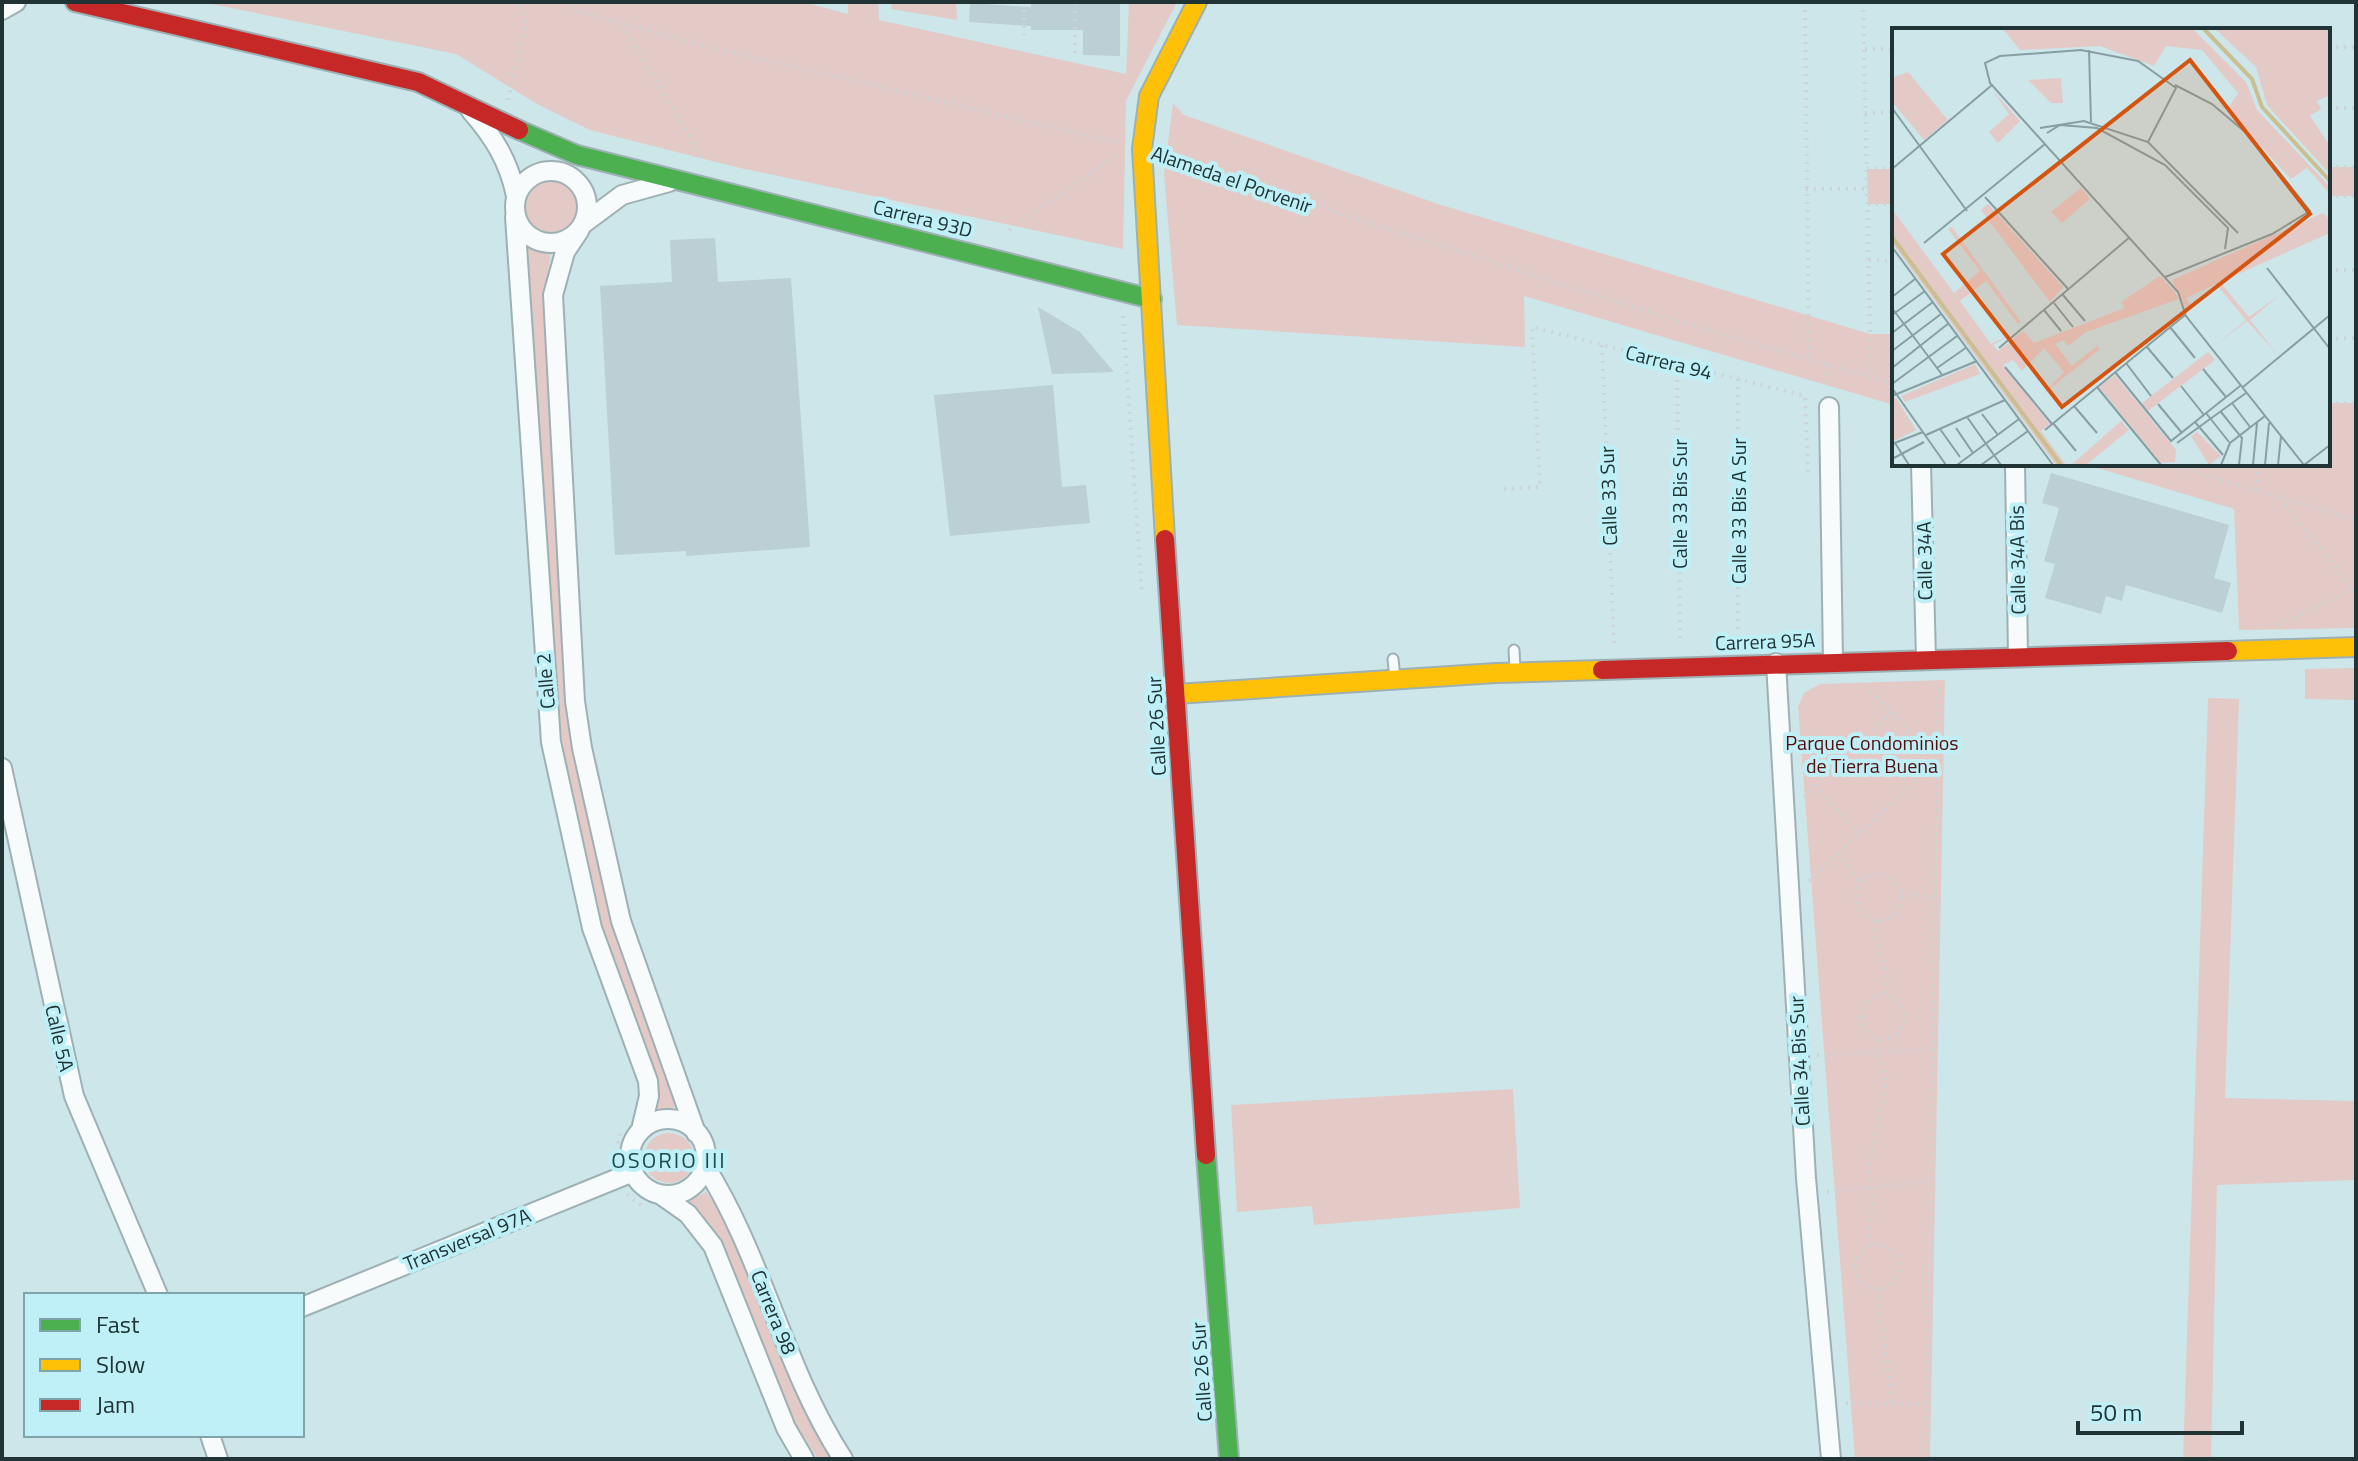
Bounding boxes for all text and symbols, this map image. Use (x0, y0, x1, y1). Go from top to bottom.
inset map (1892, 28, 2330, 466)
street label: Alameda el Porvenir (1147, 137, 1317, 221)
street label: Carrera 93D (870, 191, 976, 245)
street label: Carrera 94 (1622, 336, 1716, 388)
street label: Calle 33 Bis A Sur (1723, 438, 1754, 584)
street label: Calle 33 Bis Sur (1664, 439, 1695, 569)
street label: Calle 33 Sur (1591, 446, 1625, 546)
street label: Calle 34A Bis (2001, 505, 2033, 615)
street label: Calle 34A (1908, 521, 1940, 601)
street label: Carrera 95A (1714, 624, 1816, 658)
street label: Calle 2 (527, 652, 563, 710)
street label: Calle 26 Sur (1138, 675, 1174, 777)
park label: Parque Condominios de Tierra Buena (1785, 727, 1959, 781)
street label: Calle 34 Bis Sur (1780, 995, 1818, 1127)
street label: Calle 5A (37, 1001, 83, 1075)
district label: OSORIO III (611, 1143, 727, 1177)
street label: Transversal 97A (399, 1199, 535, 1279)
street label: Carrera 98 (743, 1265, 805, 1359)
legend (24, 1293, 304, 1437)
text: Fast (96, 1306, 140, 1342)
street label: Calle 26 Sur (1182, 1321, 1220, 1423)
text: Slow (96, 1346, 145, 1382)
scale bar (2078, 1385, 2242, 1435)
text: Jam (96, 1386, 135, 1422)
text: 50 m (2090, 1394, 2142, 1430)

